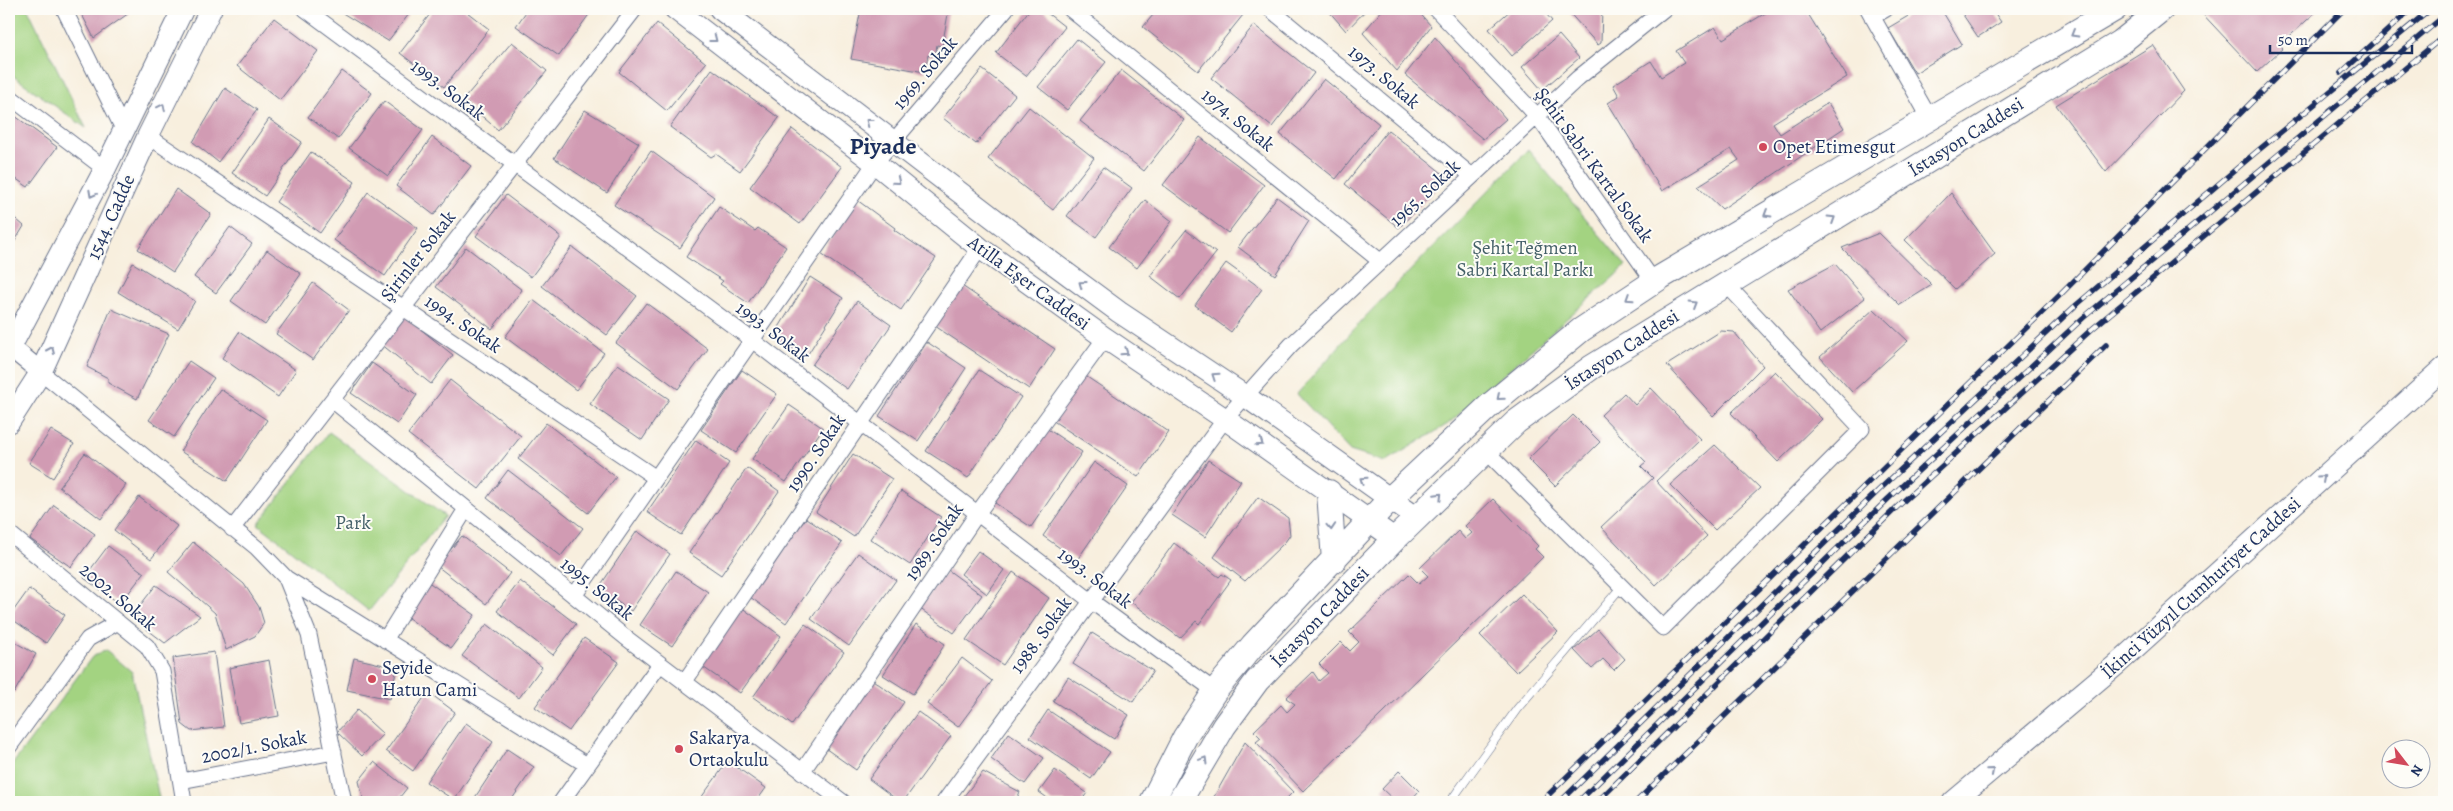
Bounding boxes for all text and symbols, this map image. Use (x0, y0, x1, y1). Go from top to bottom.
scale bar (2270, 22, 2413, 54)
one-way arrow (2070, 28, 2079, 38)
street label: 1969. Sokak (887, 30, 964, 115)
text: 50 m (2278, 30, 2308, 50)
one-way arrow (708, 33, 717, 41)
street label: 1973. Sokak (1342, 39, 1426, 115)
street label: 1993. Sokak (405, 53, 491, 127)
street label: 1974. Sokak (1196, 82, 1281, 158)
street label: Şehit Sabri Kartal Sokak (1529, 82, 1660, 248)
street label: İstasyon Caddesi (1903, 91, 2029, 183)
one-way arrow (156, 103, 166, 112)
one-way arrow (866, 119, 875, 127)
district label: Piyade (849, 130, 917, 162)
place label: Opet Etimesgut (1773, 134, 1896, 160)
marker: Opet Etimesgut (1757, 141, 1769, 153)
street label: 1965. Sokak (1384, 153, 1466, 232)
street label: 1544. Cadde (81, 170, 141, 264)
one-way arrow (891, 176, 900, 184)
one-way arrow (88, 188, 98, 197)
street label: Şirinler Sokak (374, 205, 462, 307)
one-way arrow (1764, 207, 1773, 217)
one-way arrow (1827, 216, 1836, 226)
street label: Atilla Eşer Caddesi (962, 229, 1096, 336)
park label: Şehit Teğmen Sabri Kartal Parkı (1456, 235, 1594, 283)
one-way arrow (1078, 281, 1088, 290)
street label: 1994. Sokak (419, 289, 507, 360)
one-way arrow (1625, 292, 1634, 301)
street label: 1993. Sokak (730, 295, 816, 369)
one-way arrow (1688, 301, 1697, 311)
street label: İstasyon Caddesi (1560, 303, 1684, 397)
one-way arrow (44, 346, 55, 355)
one-way arrow (1120, 346, 1129, 355)
one-way arrow (1212, 373, 1221, 382)
one-way arrow (1497, 391, 1506, 400)
street label: 1990. Sokak (780, 408, 852, 497)
one-way arrow (1254, 437, 1263, 447)
one-way arrow (2317, 475, 2326, 484)
one-way arrow (1359, 477, 1368, 486)
street label: İkinci Yüzyıl Cumhuriyet Caddesi (2095, 491, 2307, 685)
one-way arrow (1433, 493, 1442, 502)
street label: 1989. Sokak (898, 498, 970, 586)
park label: Park (335, 510, 371, 536)
one-way arrow (1326, 523, 1337, 531)
street label: 1993. Sokak (1052, 541, 1138, 615)
street label: 1995. Sokak (555, 551, 640, 627)
street label: 2002. Sokak (74, 557, 163, 638)
street label: İstasyon Caddesi (1265, 561, 1375, 673)
street label: 1988. Sokak (1004, 591, 1078, 679)
place label: Seyide Hatun Cami (382, 655, 477, 703)
marker: Seyide Hatun Cami (366, 673, 378, 685)
street label: 2002/1. Sokak (199, 724, 309, 770)
place label: Sakarya Ortaokulu (689, 725, 769, 773)
north arrow (2380, 738, 2430, 788)
marker: Sakarya Ortaokulu (673, 743, 685, 755)
one-way arrow (1197, 757, 1207, 766)
text: N (2406, 761, 2427, 780)
one-way arrow (1985, 769, 1994, 777)

